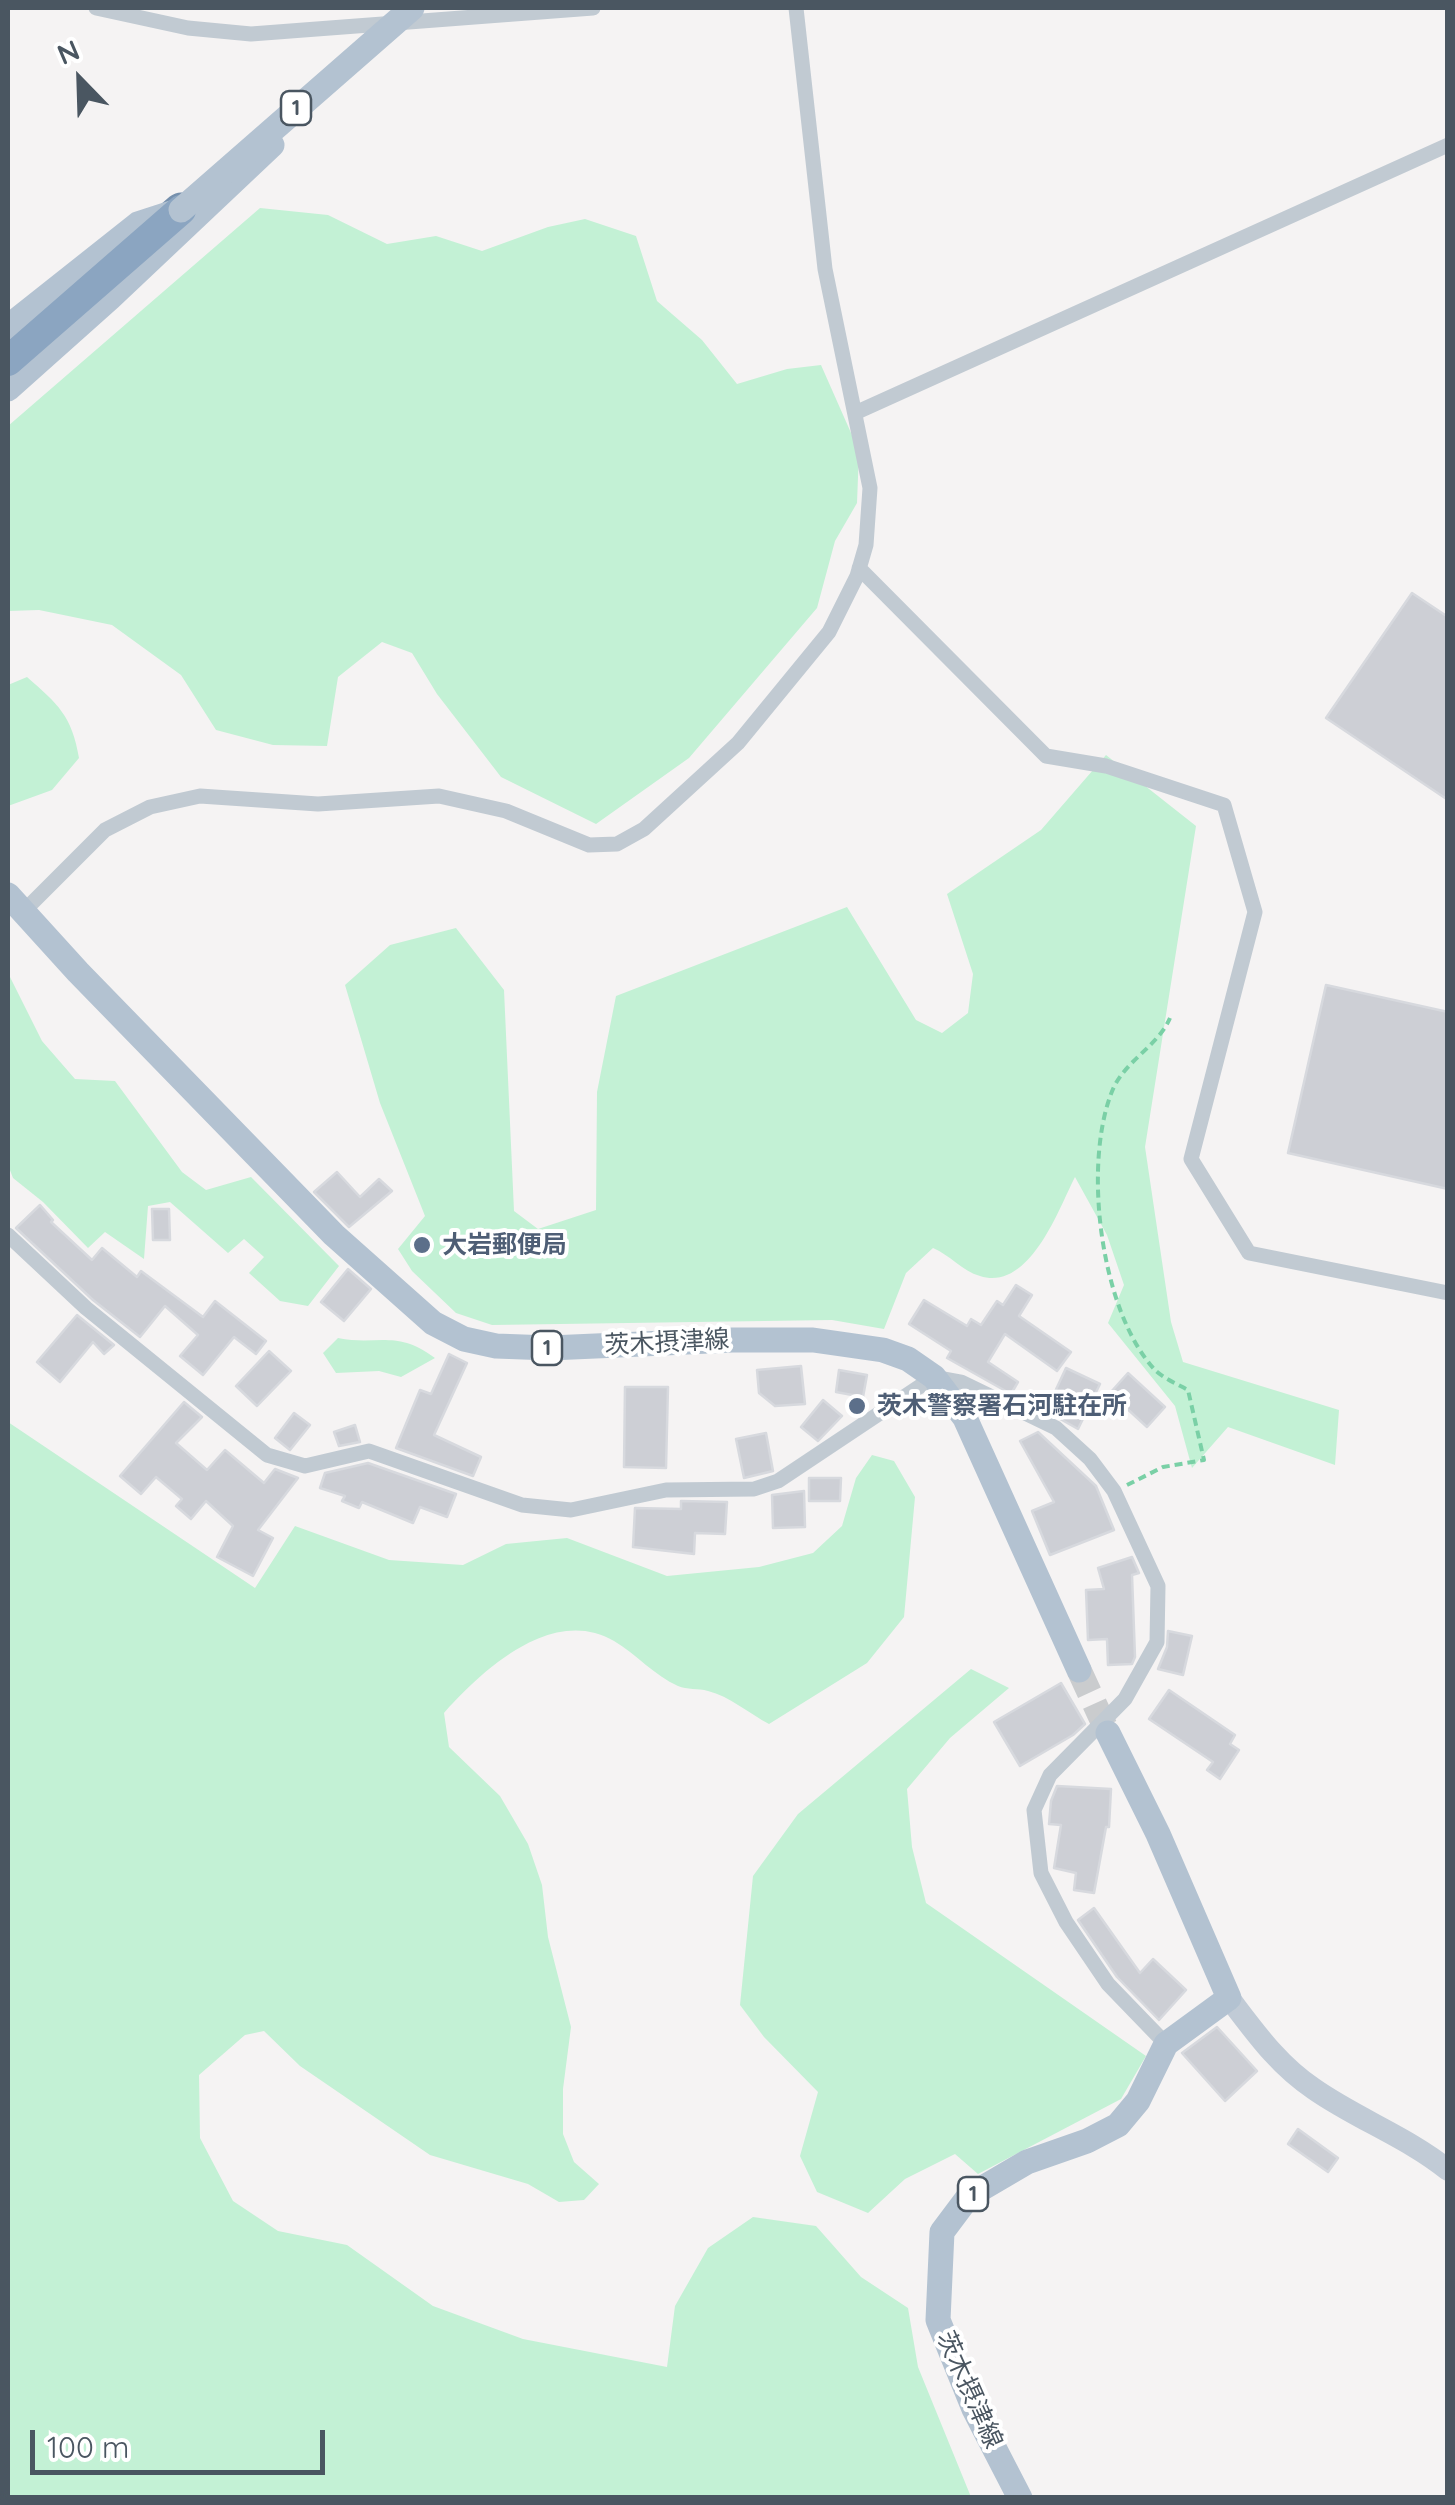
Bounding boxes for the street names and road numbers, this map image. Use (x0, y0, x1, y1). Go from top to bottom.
road number: 1 (281, 91, 311, 125)
street label: 茨木摂津線 (604, 1325, 730, 1361)
road number: 1 (532, 1331, 562, 1365)
road number: 1 (958, 2177, 988, 2211)
street label: 茨木摂津線 (930, 2327, 1008, 2453)

